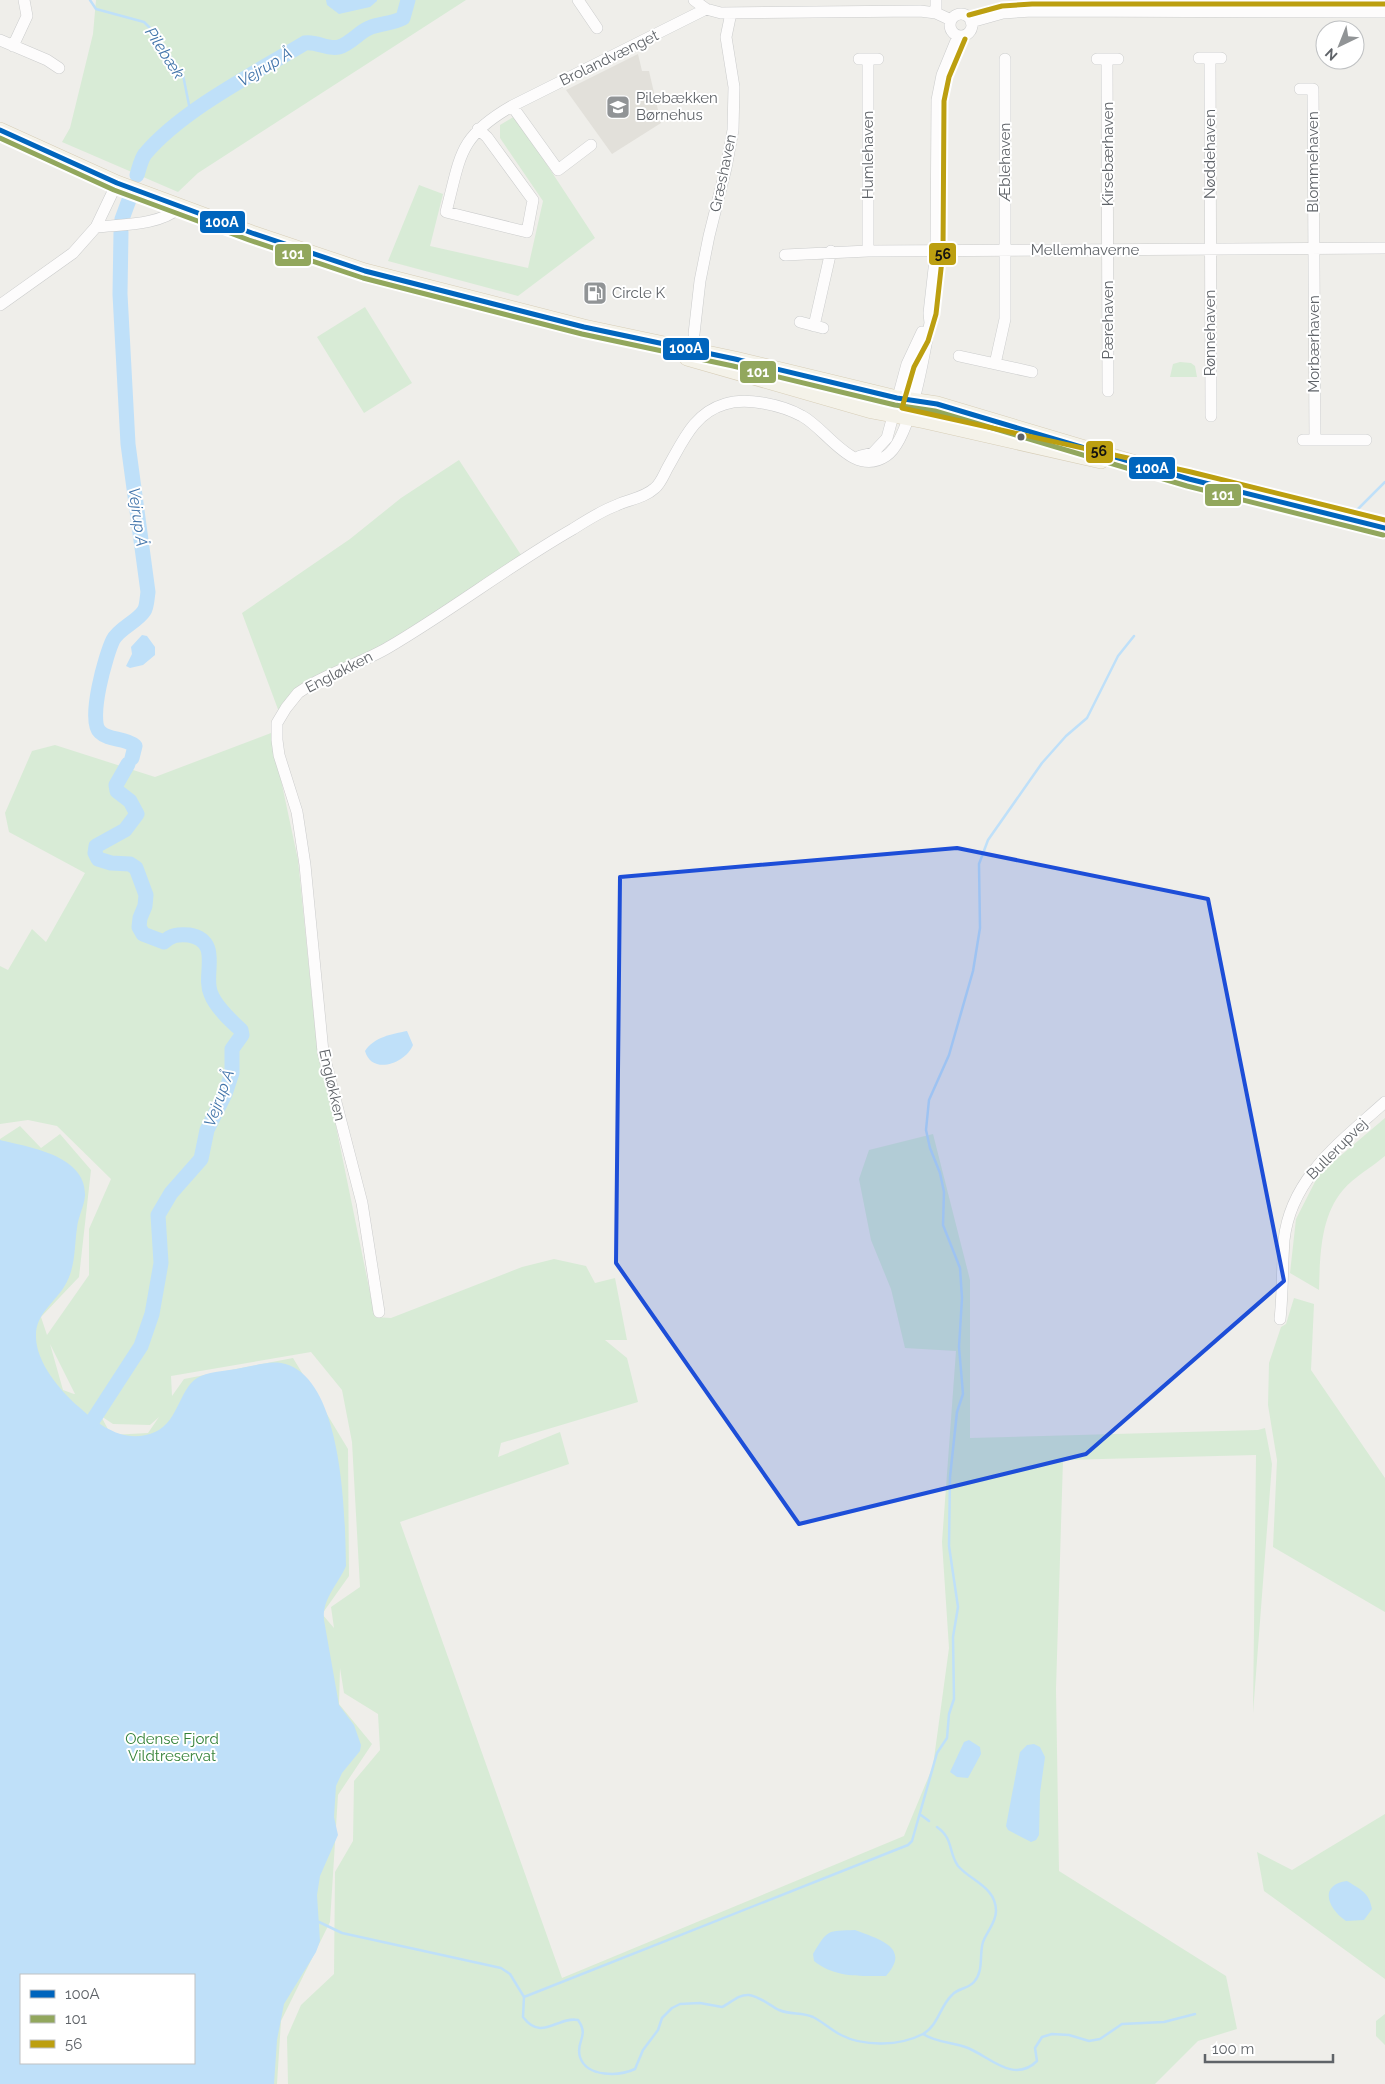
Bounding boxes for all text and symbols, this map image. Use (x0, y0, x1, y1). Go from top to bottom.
north arrow (1315, 20, 1365, 70)
water label: Pilebæk (141, 24, 189, 83)
street label: Brolandvænget (557, 26, 661, 90)
water label: Vejrup Å (234, 43, 295, 90)
text: N (1322, 45, 1340, 64)
place label: Pilebækken Børnehus (636, 89, 718, 124)
school or university icon: Pilebækken Børnehus (605, 94, 631, 120)
street label: Kirsebærhaven (1099, 102, 1117, 206)
street label: Nøddehaven (1201, 109, 1219, 199)
street label: Humlehaven (859, 111, 877, 199)
street label: Blommehaven (1304, 111, 1322, 213)
street label: Æblehaven (996, 123, 1014, 202)
street label: Græshaven (706, 132, 740, 214)
line badge: 100A (199, 210, 246, 234)
text: 100A (205, 214, 239, 230)
street label: Mellemhaverne (1031, 241, 1139, 259)
line badge: 56 (928, 242, 957, 266)
line badge: 101 (274, 243, 312, 267)
text: 101 (282, 246, 304, 262)
text: 56 (935, 246, 951, 262)
fuel station icon: Circle K (582, 280, 608, 306)
street label: Pærehaven (1099, 280, 1117, 360)
place label: Circle K (612, 284, 666, 302)
street label: Rønnehaven (1201, 290, 1219, 376)
street label: Morbærhaven (1305, 295, 1323, 393)
line badge: 100A (662, 337, 710, 361)
text: 100A (669, 340, 703, 356)
line badge: 101 (739, 360, 777, 384)
text: 101 (747, 364, 769, 380)
unlabelled marker (1016, 432, 1026, 442)
line badge: 56 (1085, 440, 1114, 464)
text: 56 (1091, 443, 1107, 459)
line badge: 100A (1128, 456, 1176, 480)
text: 100A (1135, 460, 1169, 476)
line badge: 101 (1204, 483, 1242, 507)
water label: Vejrup Å (124, 486, 153, 548)
text: 101 (1212, 487, 1234, 503)
street label: Engløkken (302, 647, 376, 697)
street label: Engløkken (315, 1047, 349, 1123)
water label: Vejrup Å (199, 1066, 238, 1129)
street label: Bullerupvej (1303, 1115, 1371, 1183)
park label: Odense Fjord Vildtreservat (125, 1730, 219, 1765)
legend (20, 1974, 195, 2064)
text: 100A (65, 1985, 100, 2003)
text: 101 (65, 2010, 88, 2028)
scale bar (1205, 2032, 1332, 2064)
text: 56 (65, 2035, 82, 2053)
text: 100 m (1212, 2040, 1254, 2058)

